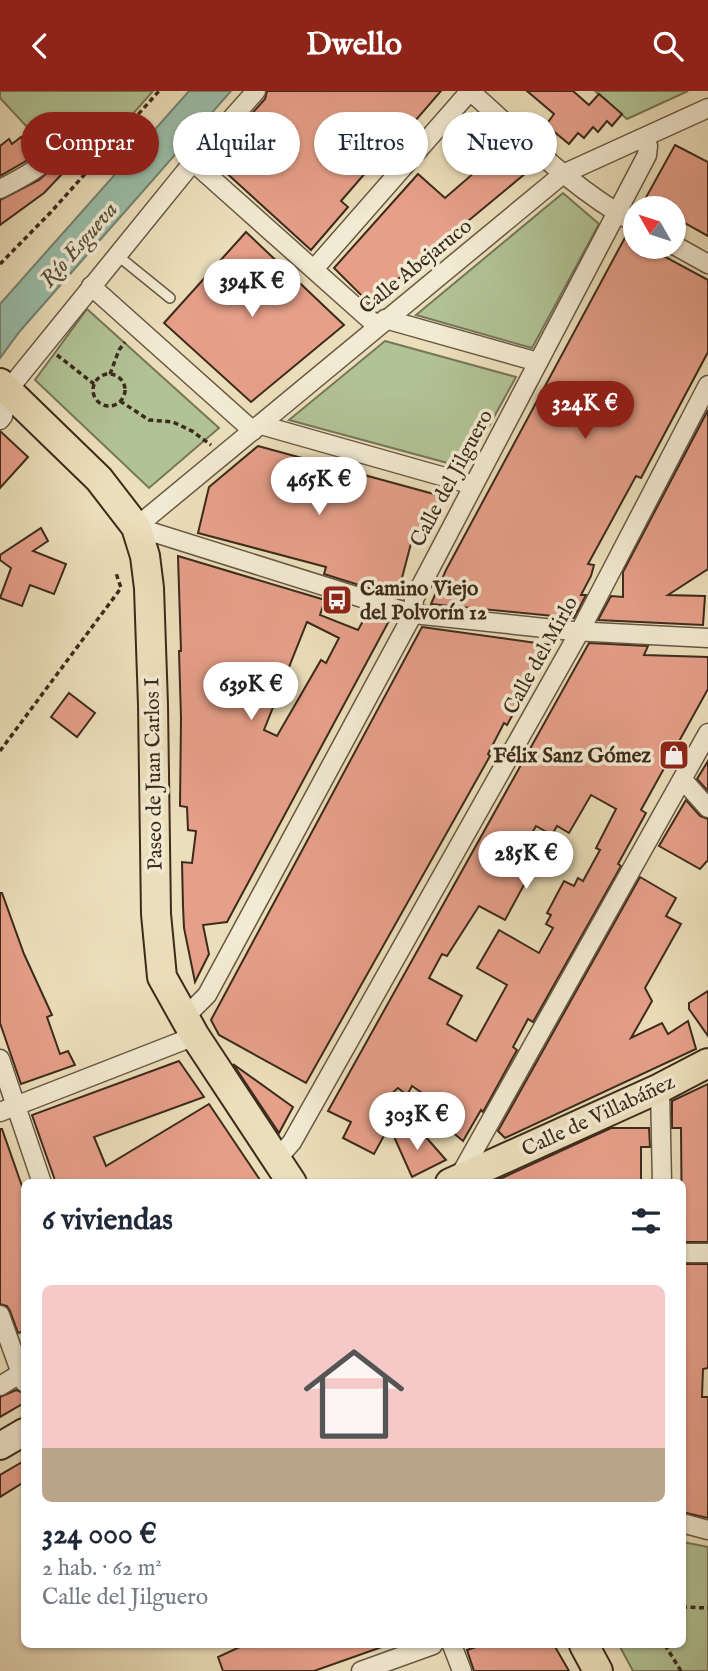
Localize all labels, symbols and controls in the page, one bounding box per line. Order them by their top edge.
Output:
text: Dwello [306,25,402,66]
icon: back [21,27,59,65]
icon: search [649,27,687,65]
chip: Comprar [21,112,159,175]
chip: Alquilar [173,112,300,175]
chip: Filtros [314,112,428,175]
chip: Nuevo [442,112,557,175]
water label: Río Esgueva [34,196,125,295]
north arrow [623,196,686,259]
map controls [623,196,686,259]
street label: Calle Abejaruco [354,213,478,321]
pin: 394K € [195,259,309,319]
text: 394K € [220,267,284,296]
pin: 324K € [528,381,642,441]
text: 324K € [552,389,618,418]
street label: Calle del Jilguero [405,405,500,552]
pin: 465K € [262,457,376,517]
text: 465K € [287,465,351,494]
place label: Camino Viejo del Polvorín 12 [360,576,487,627]
bus stop icon: Camino Viejo del Polvorín 12 [320,583,354,617]
street label: Calle del Mirlo [498,592,585,720]
pin: 639K € [194,663,308,722]
text: 639K € [219,670,283,699]
street label: Paseo de Juan Carlos I [139,677,170,871]
shop icon: Félix Sanz Gómez [657,738,691,772]
place label: Félix Sanz Gómez [493,743,651,770]
pin: 285K € [469,831,583,891]
text: 285K € [494,839,558,868]
street label: Calle de Villabáñez [518,1069,680,1164]
pin: 303K € [360,1093,474,1152]
text: 303K € [385,1100,449,1129]
text: 6 viviendas [42,1202,173,1240]
icon: filters [627,1202,665,1240]
icon: home [291,1331,417,1457]
text: 324 000 € [42,1516,157,1554]
text: 2 hab. · 62 m² [42,1554,162,1583]
text: Calle del Jilguero [42,1583,208,1612]

